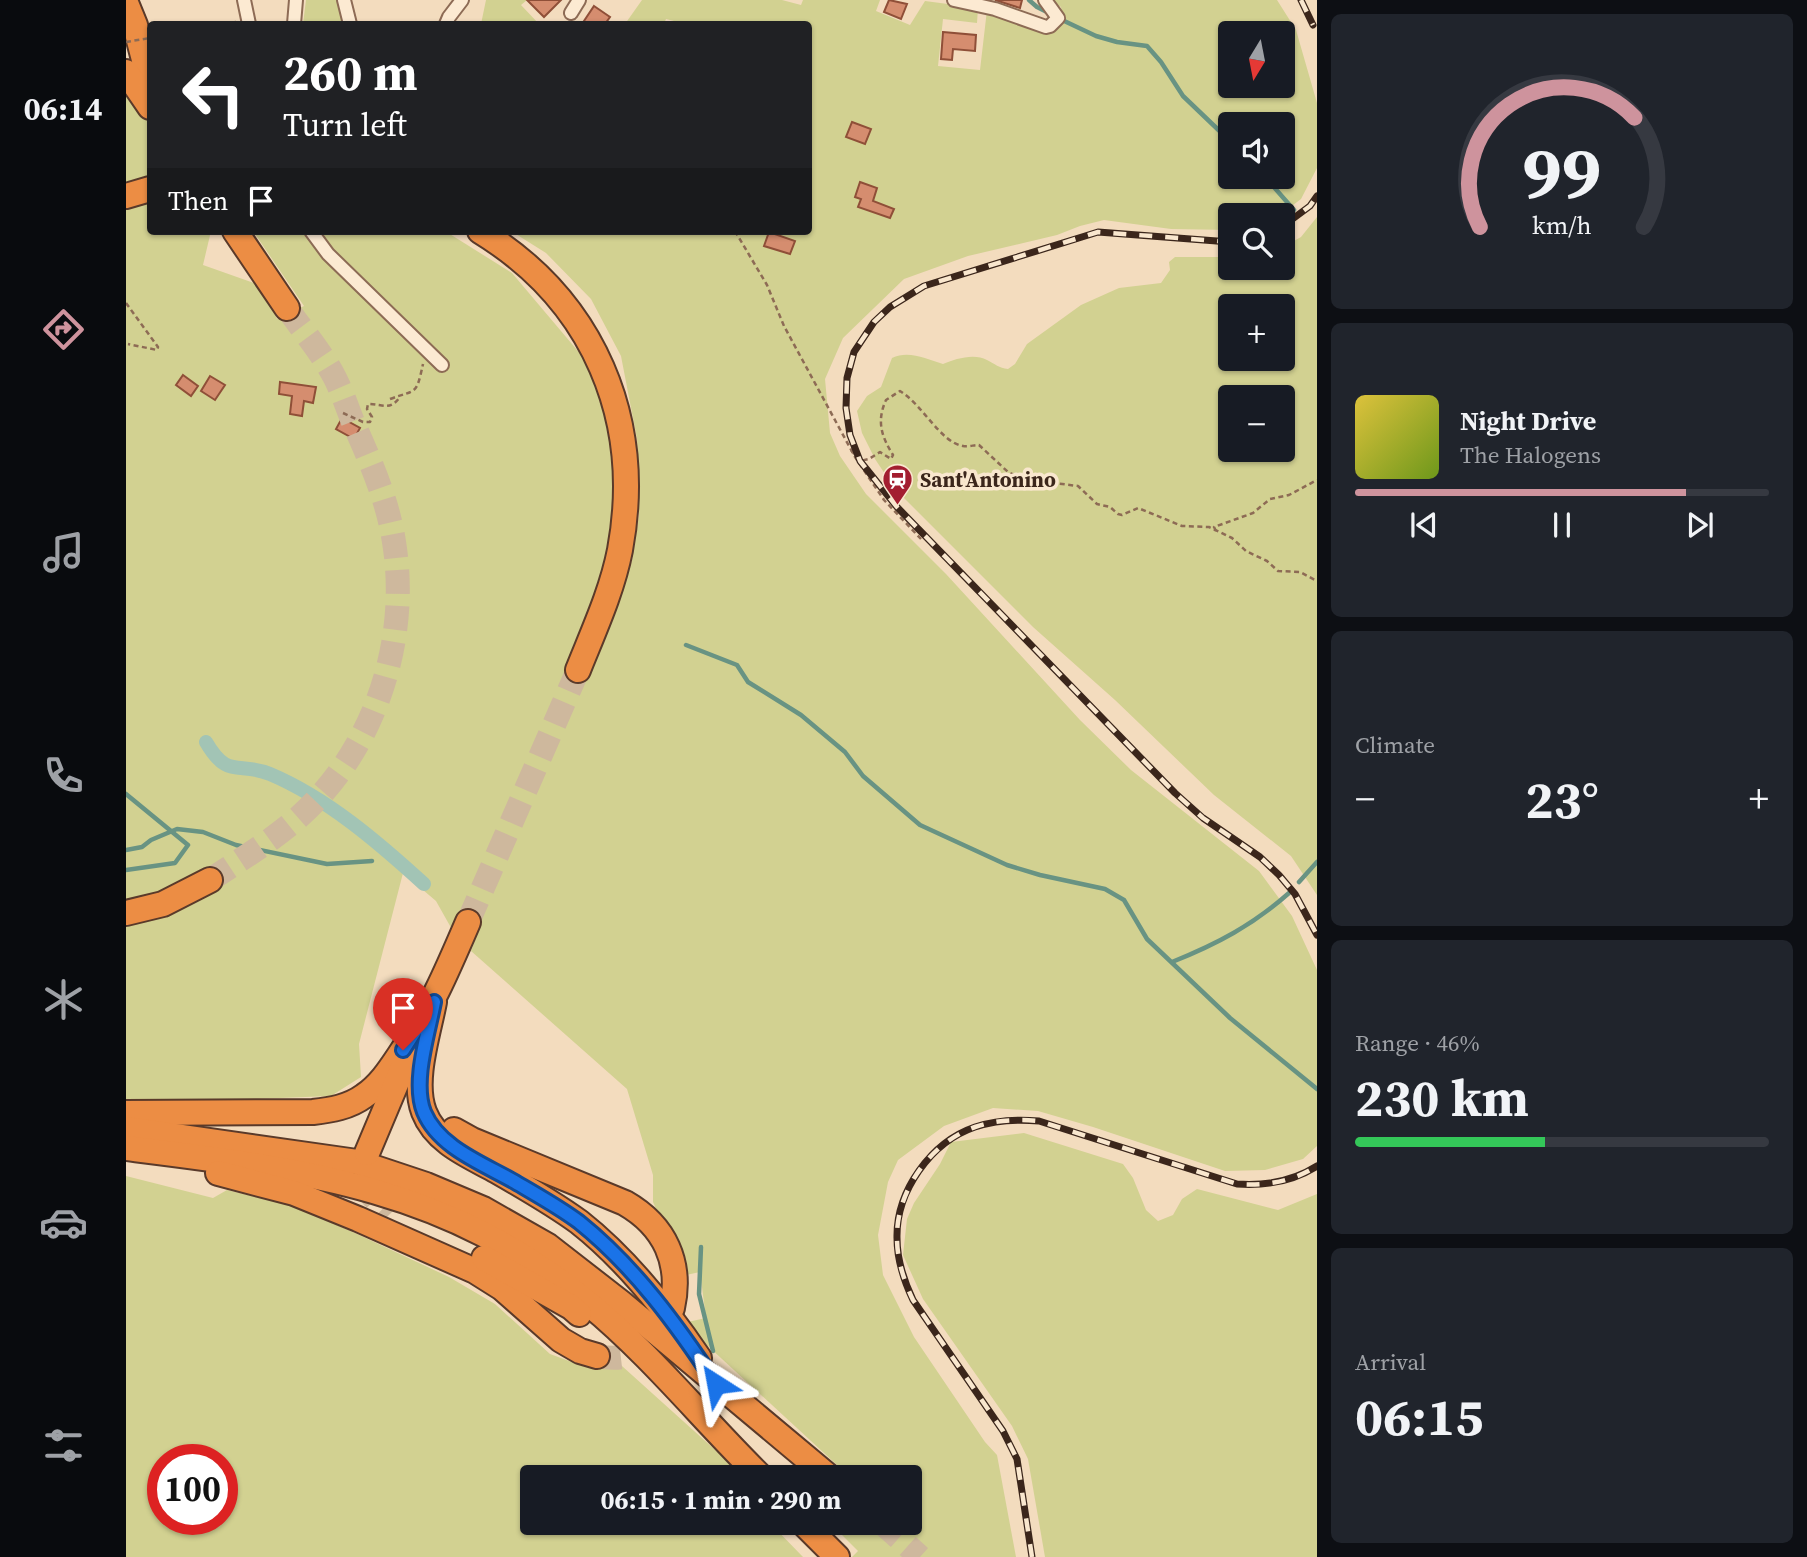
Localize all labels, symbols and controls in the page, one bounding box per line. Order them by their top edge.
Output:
north arrow [1218,21,1295,98]
map controls [1218,21,1295,462]
text: 260 m [283,39,418,106]
icon: left [168,49,259,140]
text: 06:14 [24,87,102,131]
text: Turn left [283,103,407,147]
button: sound [1218,112,1295,189]
text: 99 [1523,123,1601,222]
icon: arrive [242,182,280,220]
text: Then [168,183,228,219]
button: search [1218,203,1295,280]
text: km/h [1532,208,1592,242]
button: + [1218,294,1295,371]
icon: directions [39,305,88,354]
button: − [1218,385,1295,462]
text: Night Drive [1460,403,1596,439]
text: The Halogens [1460,439,1601,471]
station icon: Sant'Antonino [880,463,914,507]
place label: Sant'Antonino [920,465,1056,494]
icon: previous [1405,506,1443,544]
icon: pause [1543,506,1581,544]
icon: next [1681,506,1719,544]
icon: music [39,528,88,577]
text: Climate [1355,729,1435,761]
icon: phone [39,751,88,800]
text: 23° [1525,764,1599,835]
text: − [1355,773,1375,825]
text: + [1749,773,1769,825]
icon: climate [39,975,88,1024]
pin [373,978,433,1050]
icon: arrive [384,989,422,1027]
text: Range · 46% [1355,1027,1480,1059]
text: 230 km [1355,1062,1529,1133]
icon: car [39,1198,88,1247]
text: Arrival [1355,1346,1426,1378]
position arrow [679,1347,753,1421]
text: 06:15 [1355,1381,1483,1452]
icon: filters [39,1421,88,1470]
speed limit sign: 100 [147,1444,238,1535]
text: 06:15 · 1 min · 290 m [601,1482,841,1518]

